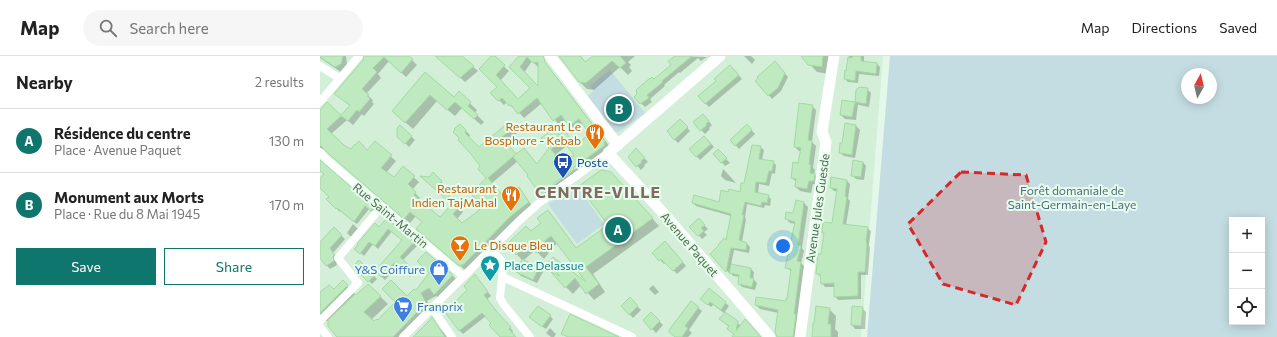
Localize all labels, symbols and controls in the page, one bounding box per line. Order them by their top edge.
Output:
search box [83,10,363,46]
text: Map [20,16,59,39]
icon: search [97,17,119,39]
text: Search here [129,19,209,37]
text: Map [1081,19,1110,36]
text: Directions [1132,19,1197,36]
text: Saved [1219,19,1257,36]
north arrow [1181,68,1217,104]
text: Nearby [16,72,73,93]
text: 2 results [255,74,304,90]
pin: B [606,94,632,124]
place label: Restaurant Le Bosphore - Kebab [485,119,581,147]
restaurant icon: Restaurant Le Bosphore - Kebab [584,122,606,150]
text: Résidence du centre [54,124,191,142]
text: A [24,133,34,149]
text: 130 m [269,133,304,149]
text: Place · Avenue Paquet [54,142,181,158]
bus stop icon: Poste [552,151,574,179]
street label: Avenue Jules Guesde [802,152,833,264]
place label: Poste [577,155,608,169]
street label: Rue Saint-Martin [351,179,431,251]
place label: Restaurant Indien TajMahal [411,181,497,209]
district label: CENTRE-VILLE [535,182,661,201]
park label: Forêt domaniale de Saint-Germain-en-Laye [1008,183,1136,211]
restaurant icon: Restaurant Indien TajMahal [500,184,522,212]
text: Monument aux Morts [54,188,204,206]
text: B [25,197,33,213]
text: 170 m [269,197,304,213]
text: Place · Rue du 8 Mai 1945 [54,206,200,222]
street label: Avenue Paquet [658,209,722,279]
pin: A [605,215,631,245]
map controls [1229,217,1265,325]
button: + [1229,217,1265,253]
bar icon: Le Disque Bleu [449,234,471,262]
your location [773,236,793,256]
place label: Le Disque Bleu [474,238,553,252]
button: Save [16,248,156,285]
button: Share [164,248,304,285]
button: − [1229,253,1265,289]
place icon: Place Delassue [479,254,501,282]
shop icon: Y&S Coiffure [428,258,450,286]
place label: Place Delassue [504,258,584,272]
place label: Y&S Coiffure [355,262,425,276]
button: locate [1229,289,1265,325]
supermarket icon: Franprix [392,295,414,323]
place label: Franprix [417,299,464,313]

